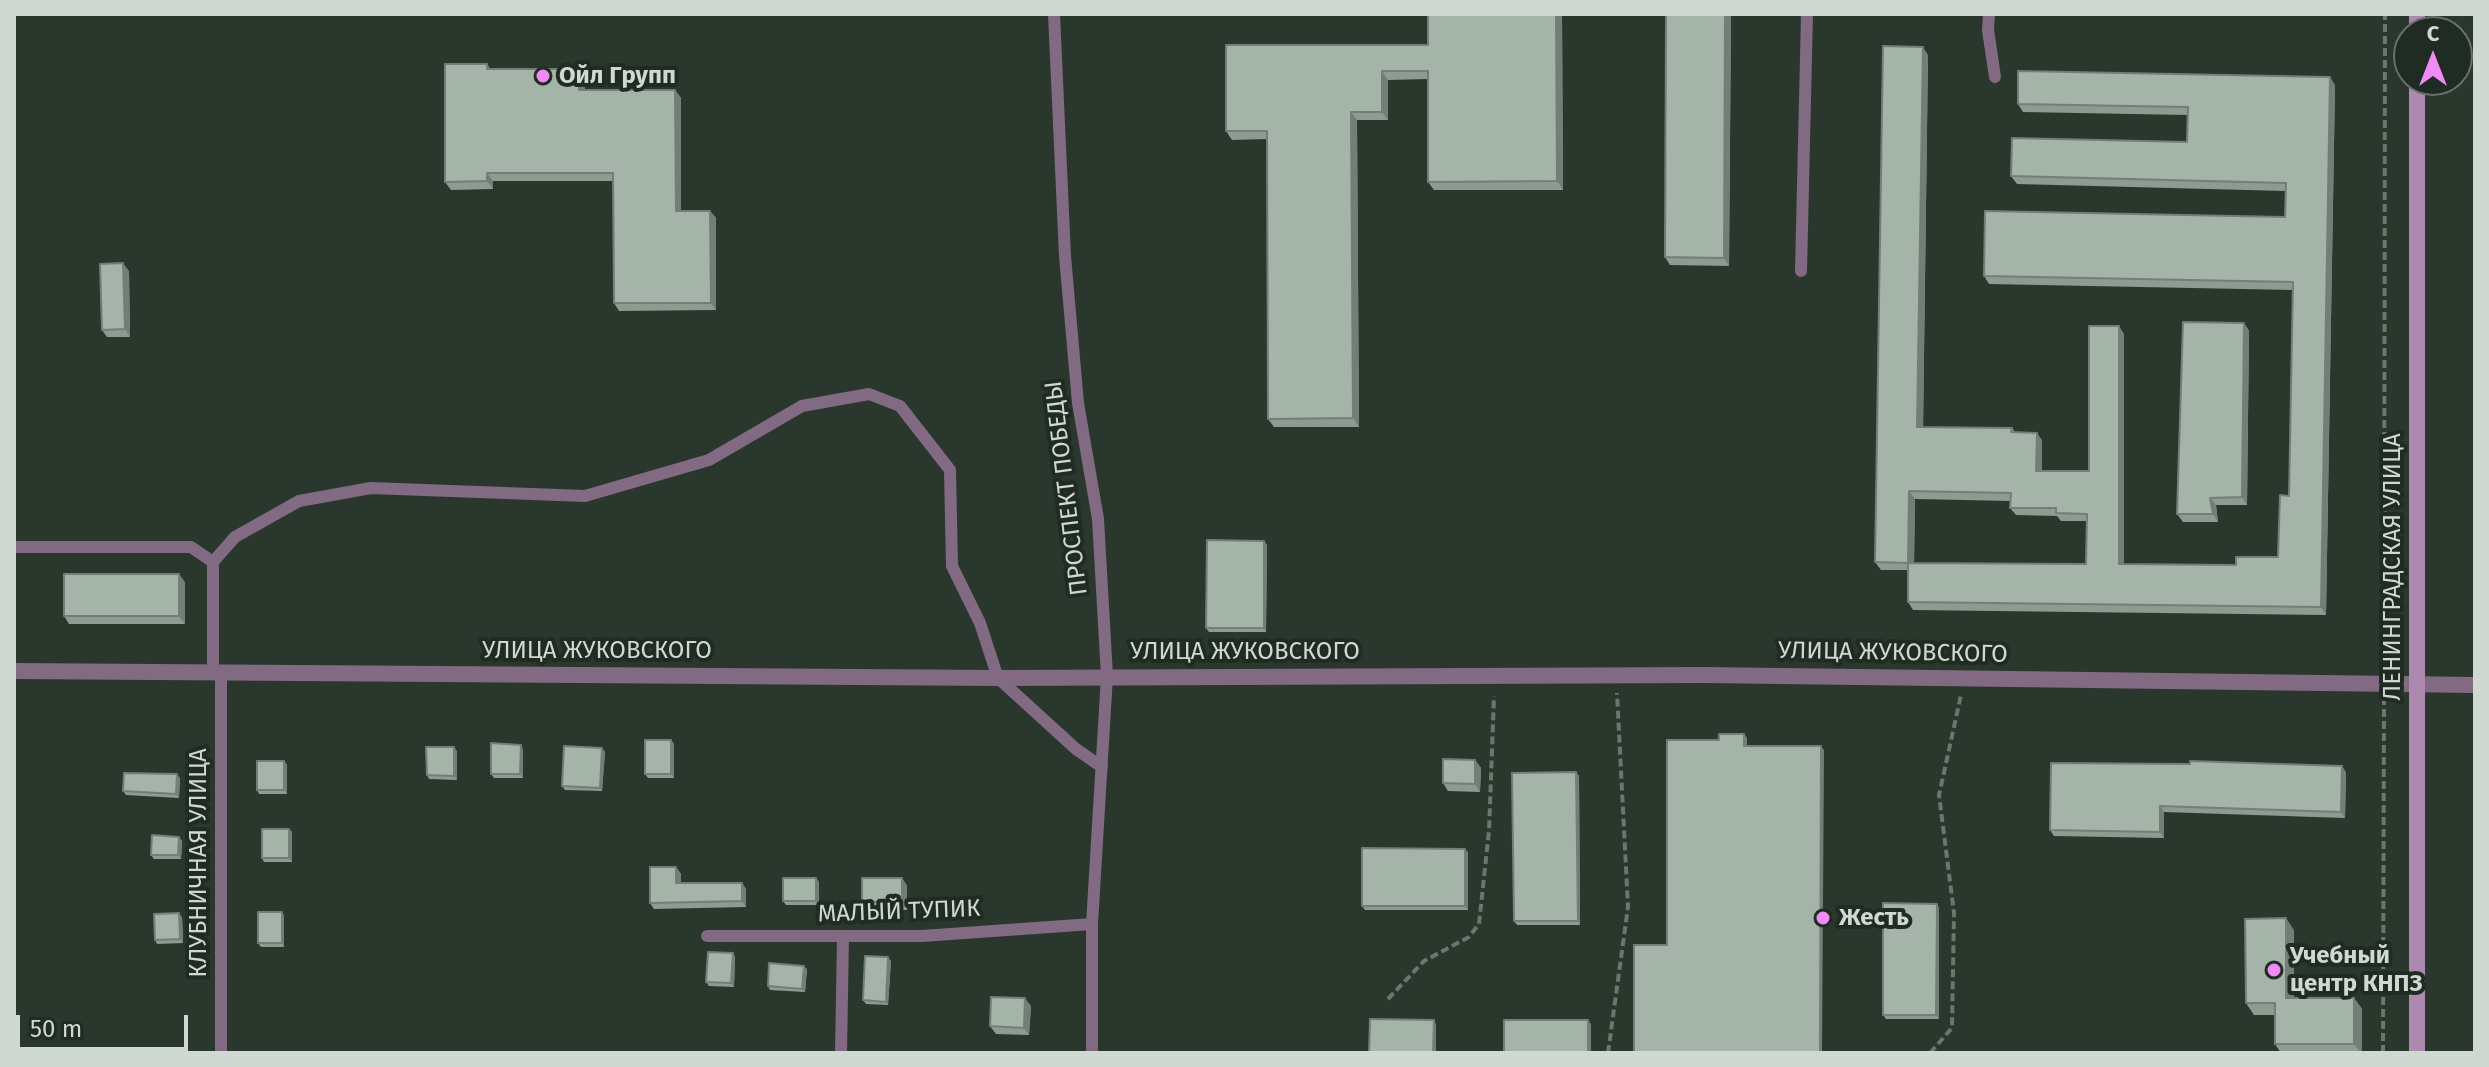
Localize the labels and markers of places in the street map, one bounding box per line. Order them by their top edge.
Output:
place label: Ойл Групп [559,62,676,90]
marker: Ойл Групп [534,67,552,85]
place label: Жесть [1839,904,1909,932]
marker: Жесть [1814,909,1832,927]
place label: Учебный центр КНПЗ [2290,942,2423,998]
marker: Учебный центр КНПЗ [2265,961,2283,979]

